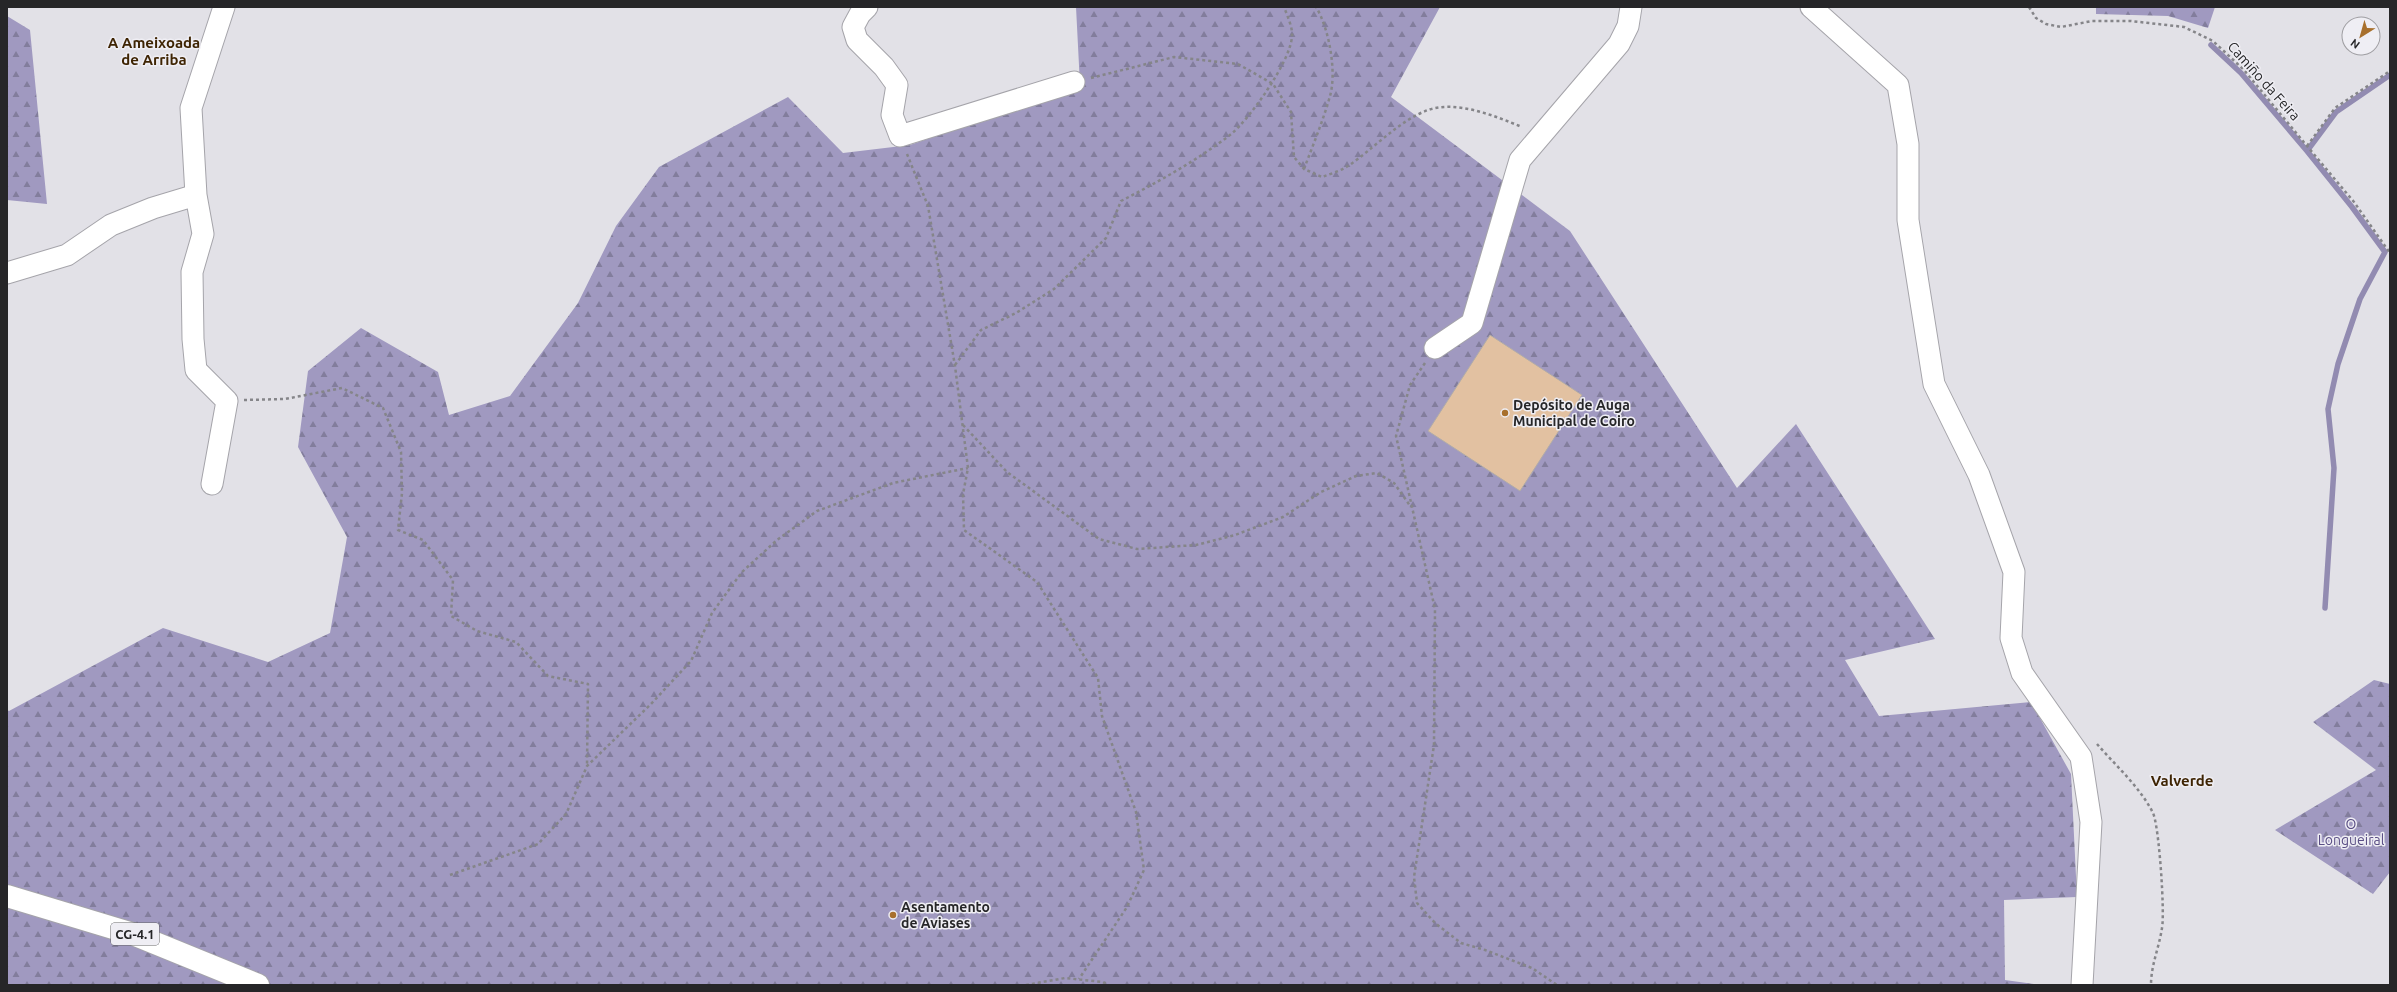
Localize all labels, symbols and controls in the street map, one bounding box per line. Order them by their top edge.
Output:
north arrow [2341,16,2381,56]
district label: A Ameixoada de Arriba [108,34,200,68]
text: N [2348,37,2362,51]
street label: Camiño da Feira [2225,38,2303,124]
place label: Depósito de Auga Municipal de Coiro [1513,397,1635,429]
marker: Depósito de Auga Municipal de Coiro [1500,408,1510,418]
district label: Valverde [2151,772,2213,789]
park label: O Longueiral [2318,816,2385,848]
place label: Asentamento de Aviases [901,899,990,931]
marker: Asentamento de Aviases [888,910,898,920]
road number: CG-4.1 [111,923,159,945]

